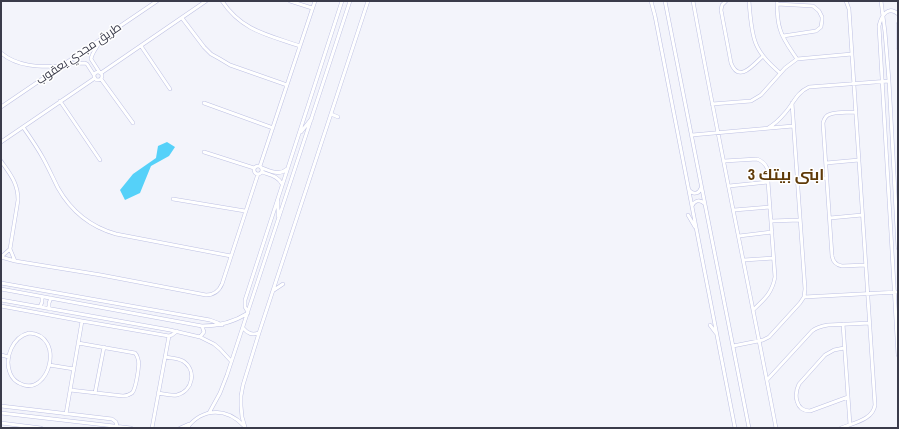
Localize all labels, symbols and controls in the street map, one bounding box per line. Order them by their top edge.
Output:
street label: طريق مجدي يعقوب [34,20,124,88]
district label: ابنى بيتك 3 [748,166,824,186]

